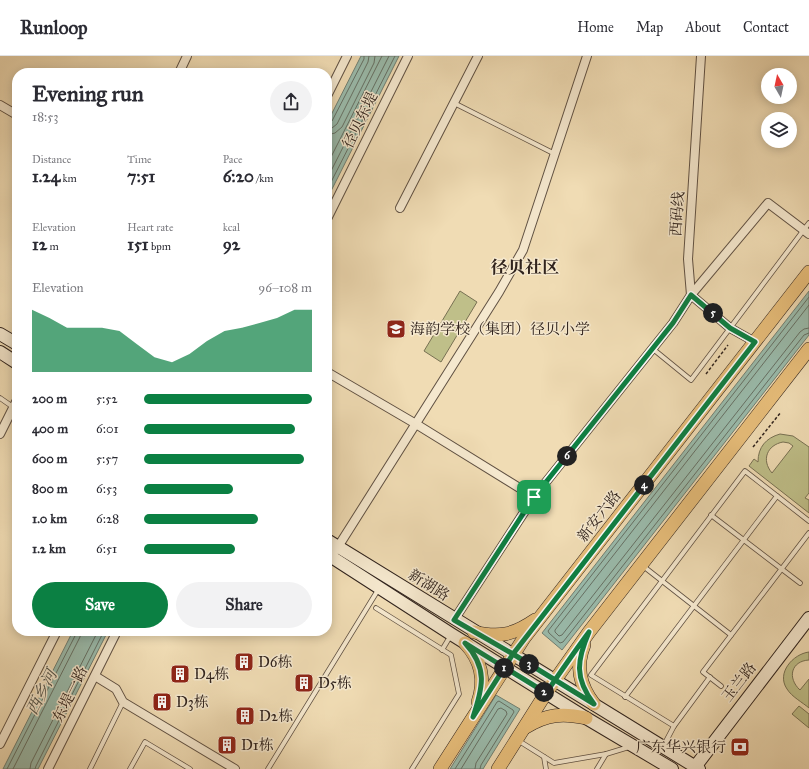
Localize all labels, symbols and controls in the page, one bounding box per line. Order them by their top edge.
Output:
text: Runloop [20,16,88,39]
text: Home [577,19,614,36]
text: Map [636,19,663,36]
text: About [685,19,721,36]
text: Contact [743,19,789,36]
north arrow [761,68,797,104]
map controls [761,68,797,148]
text: Evening run [32,80,144,107]
button: share [270,81,312,123]
street label: 径贝东堤 [339,89,381,151]
text: 18:53 [32,109,59,125]
button: layers [761,112,797,148]
text: Distance [32,153,71,166]
text: Time [127,153,152,166]
text: Pace [223,153,243,166]
text: 1.24 [32,166,60,187]
text: 7:51 [127,166,155,187]
text: 6:20 [223,166,254,187]
text: km [60,172,77,185]
text: /km [254,172,274,185]
street label: 西码线 [666,191,688,237]
text: Elevation [32,221,76,234]
text: Heart rate [127,221,174,234]
text: kcal [223,221,240,234]
text: 12 [32,234,47,255]
text: 151 [127,234,149,255]
text: 92 [223,234,240,255]
text: m [47,240,59,253]
text: bpm [149,240,171,253]
district label: 径贝社区 [491,257,559,278]
text: Elevation [32,280,84,296]
text: 96–108 m [258,280,312,296]
pin: 5 [703,303,723,323]
text: 5 [710,306,716,319]
school or university icon: 海韵学校（集团）径贝小学 [385,318,407,340]
place label: 海韵学校（集团）径贝小学 [410,320,590,338]
text: 200 m [32,391,67,407]
text: 5:52 [96,391,118,407]
text: 400 m [32,421,68,437]
text: 6:01 [96,421,119,437]
pin: 6 [557,446,577,466]
text: 6 [564,449,570,462]
text: 600 m [32,451,68,467]
text: 5:57 [96,451,118,467]
pin: 4 [634,475,654,495]
text: 4 [641,478,647,491]
pin [517,480,551,514]
text: 800 m [32,481,68,497]
text: 6:53 [96,481,117,497]
icon: arrive [523,486,545,508]
street label: 新安六路 [573,487,625,545]
text: 1.0 km [32,511,67,527]
text: 6:28 [96,511,119,527]
text: 1.2 km [32,541,66,557]
text: 6:51 [96,541,117,557]
street label: 新湖路 [405,565,453,605]
button: Save [32,582,168,628]
button: Share [176,582,312,628]
building icon: D6栋 [233,651,255,673]
place label: D6栋 [258,653,293,671]
pin: 3 [519,654,539,674]
text: 3 [527,657,531,670]
pin: 1 [494,658,514,678]
street label: 玉兰路 [718,659,760,705]
text: 1 [502,661,506,674]
street label: 东堤一路 [49,663,91,725]
building icon: D4栋 [169,663,191,685]
water label: 西乡河 [22,664,62,718]
place label: D4栋 [194,665,229,683]
building icon: D5栋 [293,672,315,694]
place label: D5栋 [318,674,352,692]
pin: 2 [534,682,554,702]
text: 2 [541,685,547,698]
building icon: D3栋 [151,691,173,713]
place label: D3栋 [176,693,209,711]
building icon: D2栋 [234,705,256,727]
place label: D2栋 [259,707,293,725]
building icon: D1栋 [216,734,238,756]
place label: D1栋 [241,736,274,754]
bank icon: 广东华兴银行 [729,736,751,758]
place label: 广东华兴银行 [636,738,726,756]

